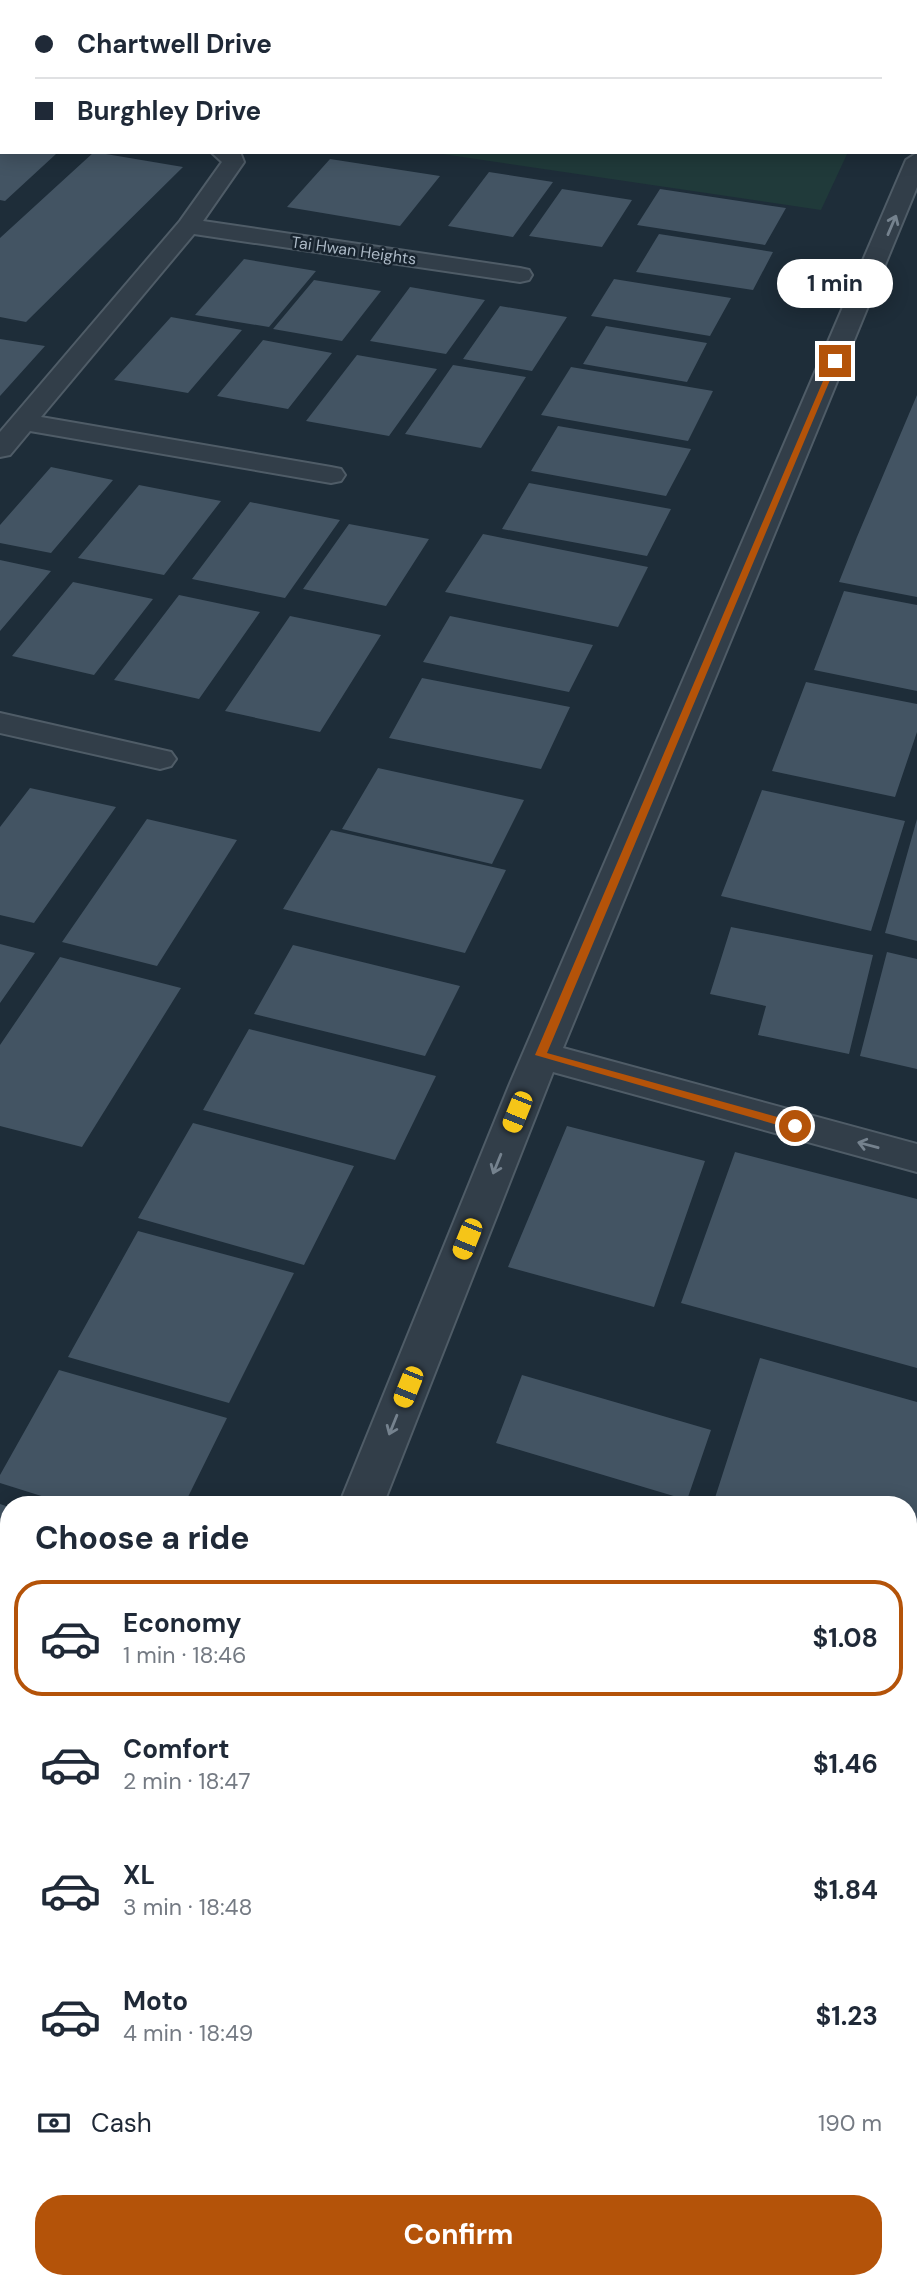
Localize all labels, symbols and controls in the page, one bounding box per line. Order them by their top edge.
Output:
text: Chartwell Drive [77,27,272,61]
text: Burghley Drive [77,94,261,128]
one-way arrow [886,215,899,237]
street label: Tai Hwan Heights [290,231,418,270]
callout: 1 min [777,260,893,308]
text: 1 min [807,268,863,298]
route end [819,345,851,377]
car [500,1089,535,1135]
route start [779,1110,811,1142]
one-way arrow [857,1138,880,1151]
one-way arrow [489,1153,502,1174]
car [450,1216,485,1262]
car [391,1364,426,1410]
one-way arrow [386,1413,399,1435]
text: Choose a ride [35,1517,250,1559]
text: Economy [123,1606,241,1640]
icon: car [39,1607,102,1670]
text: $1.08 [813,1621,878,1655]
text: 1 min · 18:46 [123,1640,247,1670]
text: Comfort [123,1732,229,1766]
icon: car [39,1733,102,1796]
text: $1.46 [813,1747,878,1781]
text: 2 min · 18:47 [123,1766,250,1796]
text: XL [123,1858,155,1892]
icon: car [39,1859,102,1922]
text: $1.84 [813,1873,878,1907]
text: 3 min · 18:48 [123,1892,252,1922]
text: Moto [123,1984,188,2018]
icon: car [39,1985,102,2048]
text: $1.23 [816,1999,878,2033]
text: 4 min · 18:49 [123,2018,253,2048]
icon: cash [35,2104,73,2142]
text: Cash [91,2106,152,2140]
text: 190 m [818,2108,882,2138]
button: Confirm [35,2195,882,2275]

